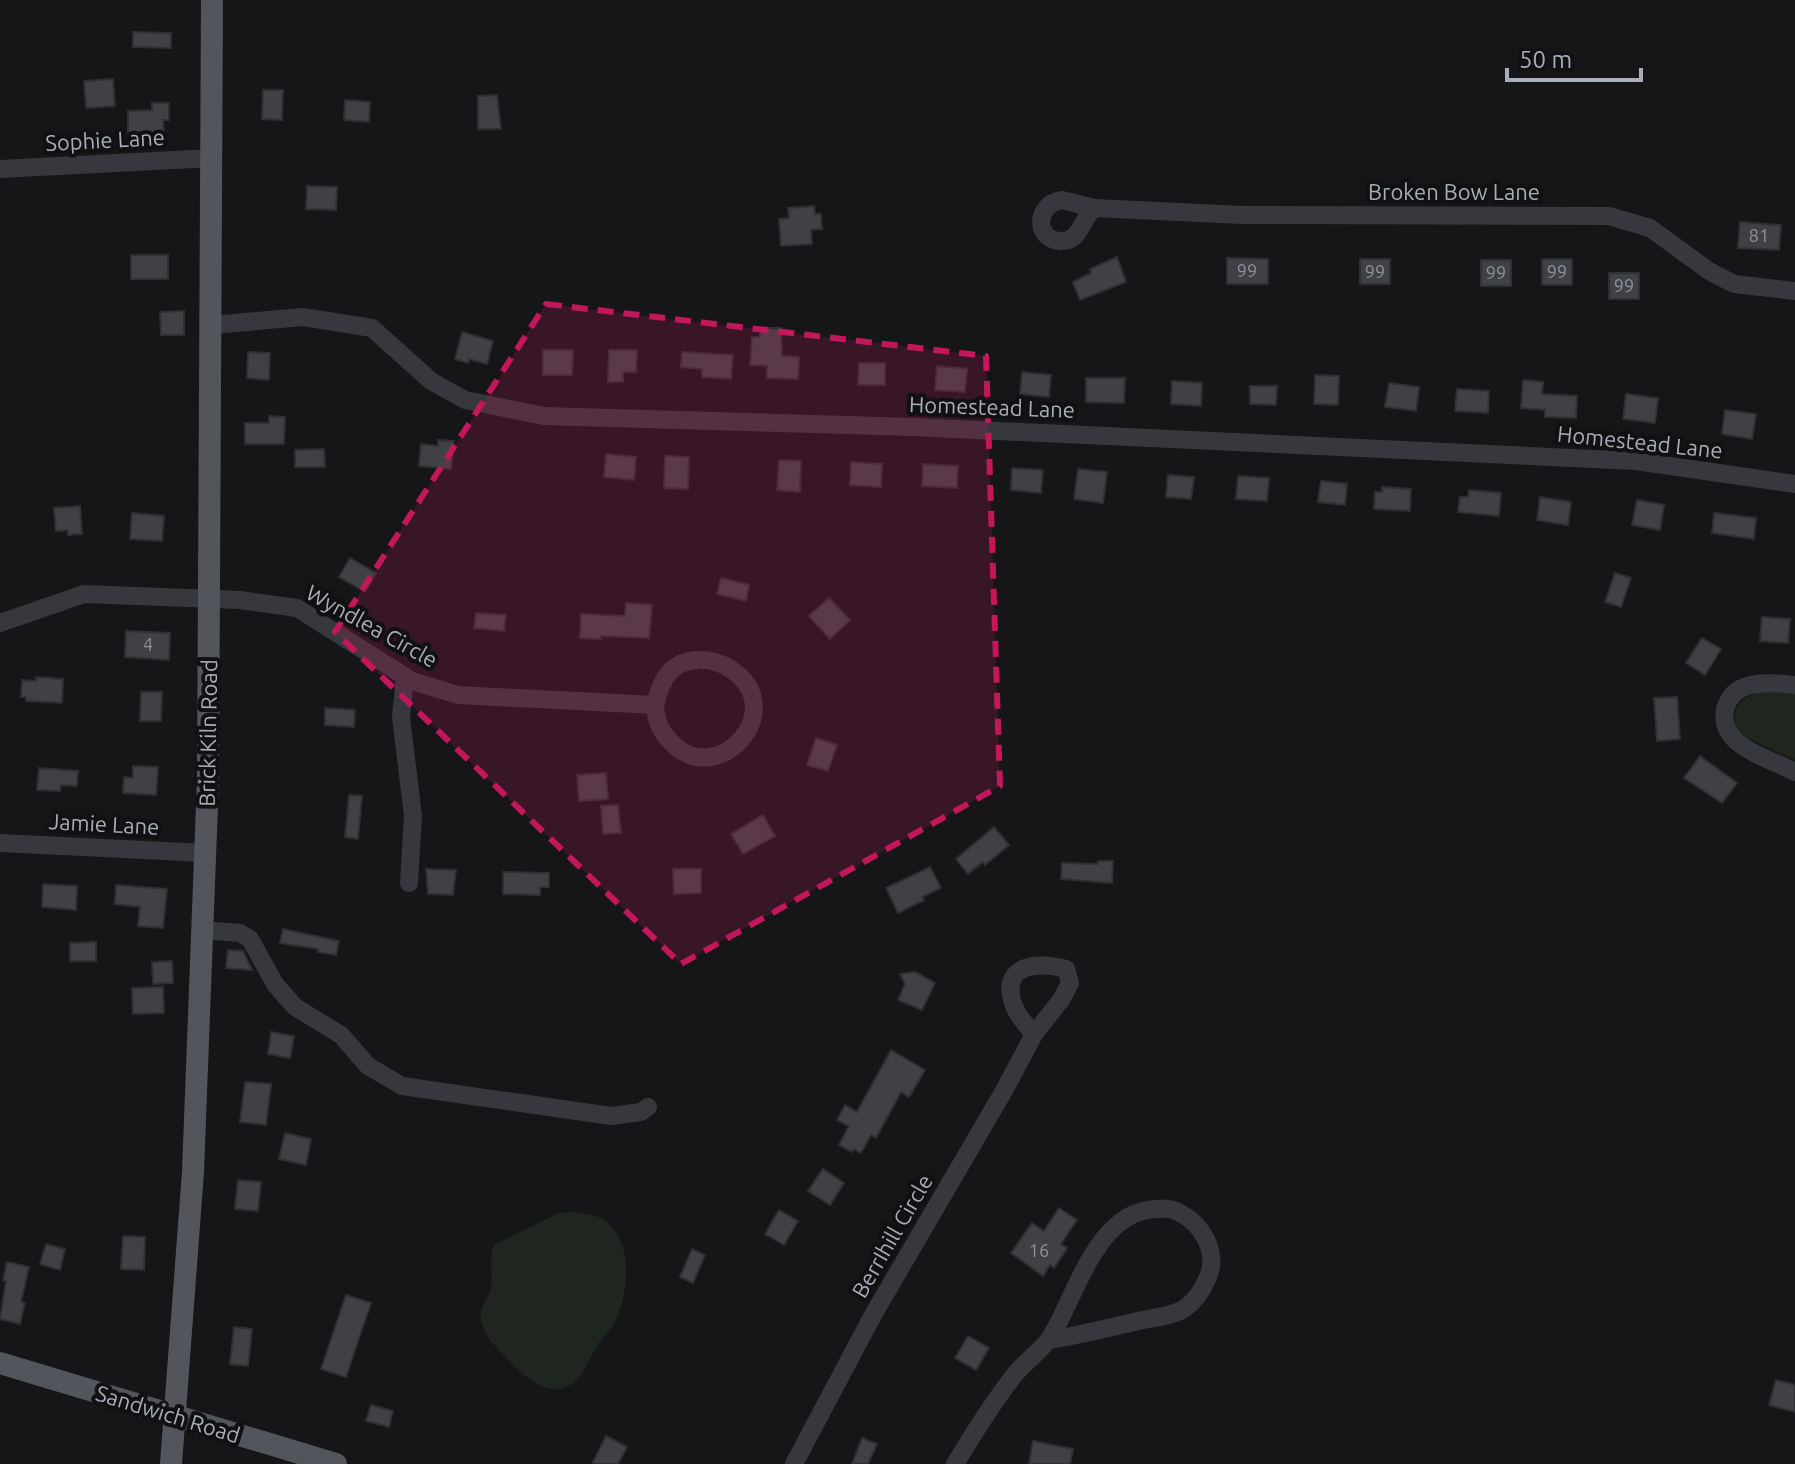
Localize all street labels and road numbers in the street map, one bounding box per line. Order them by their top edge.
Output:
street label: Sophie Lane [45,124,165,155]
street label: Broken Bow Lane [1368,179,1540,204]
street label: Homestead Lane [909,391,1075,422]
street label: Homestead Lane [1556,420,1724,463]
street label: Wyndlea Circle [302,579,442,672]
street label: Brick Kiln Road [194,659,221,807]
street label: Jamie Lane [48,808,160,839]
street label: BerrIhill Circle [846,1170,937,1302]
street label: Sandwich Road [93,1380,243,1447]

